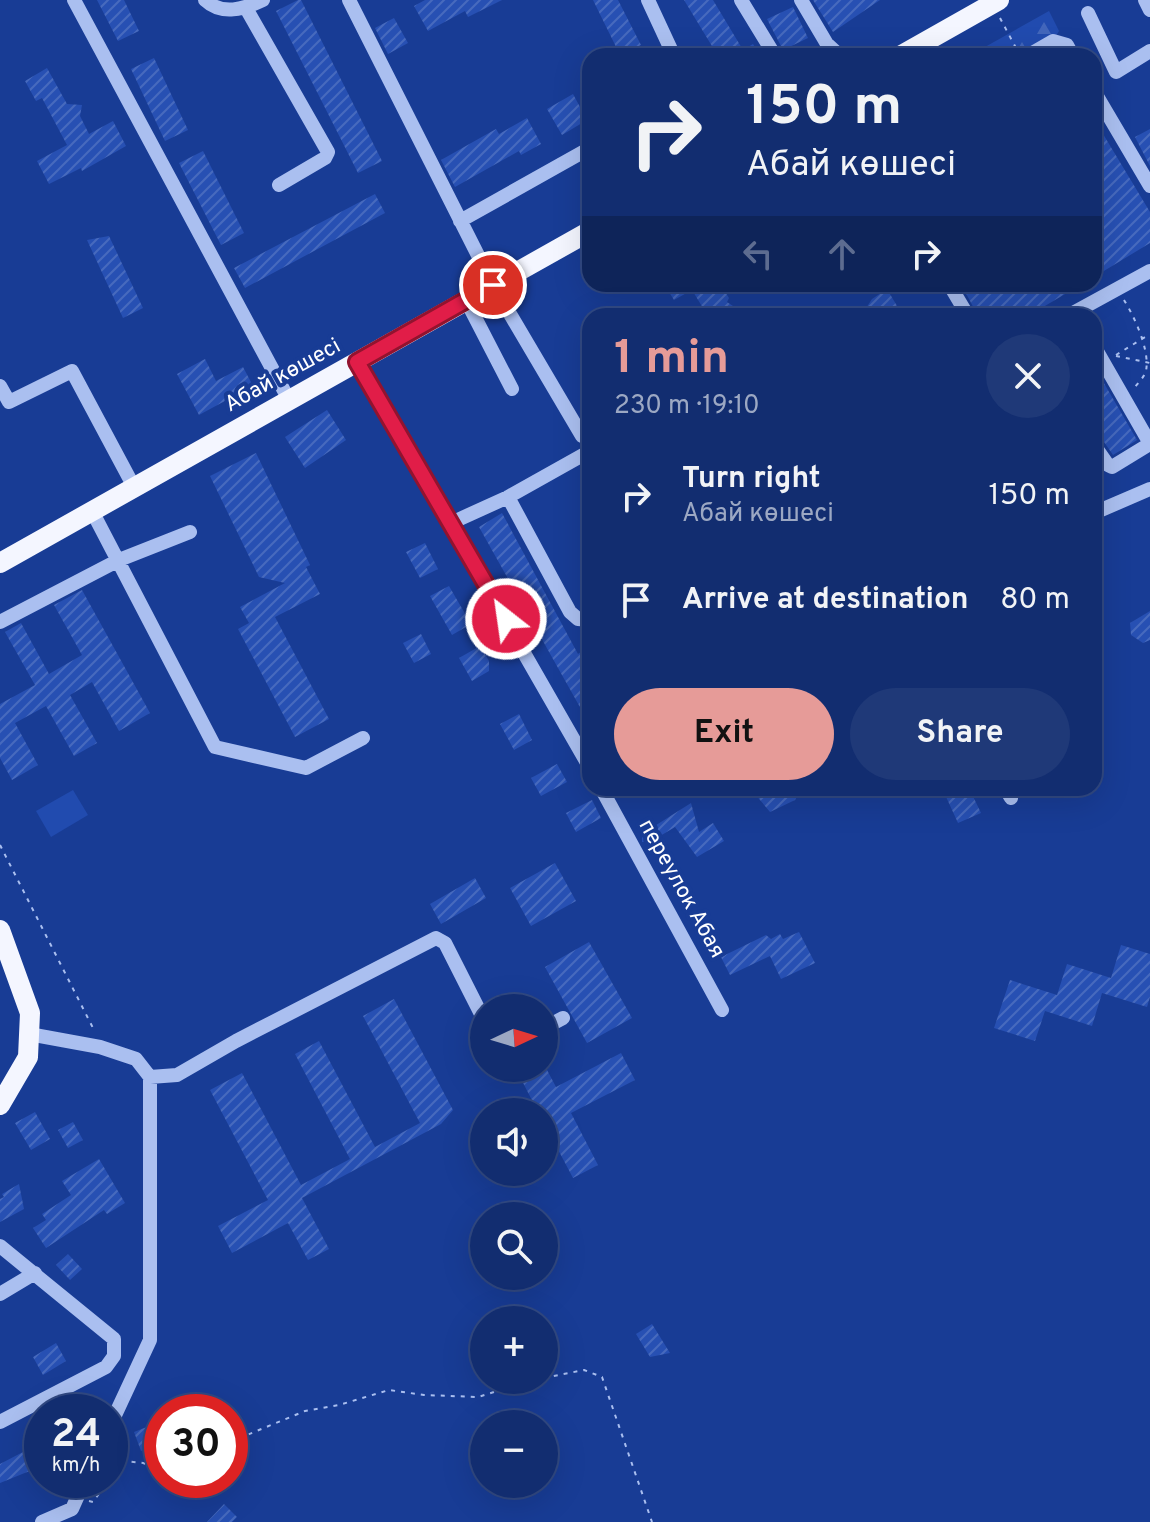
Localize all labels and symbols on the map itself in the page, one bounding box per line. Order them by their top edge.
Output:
pin [459,251,527,319]
street label: Абай көшесі [220,333,346,419]
position arrow [464,577,548,661]
street label: переулок Абая [632,815,730,963]
north arrow [470,994,558,1082]
speed limit sign: 30 [144,1394,248,1498]

